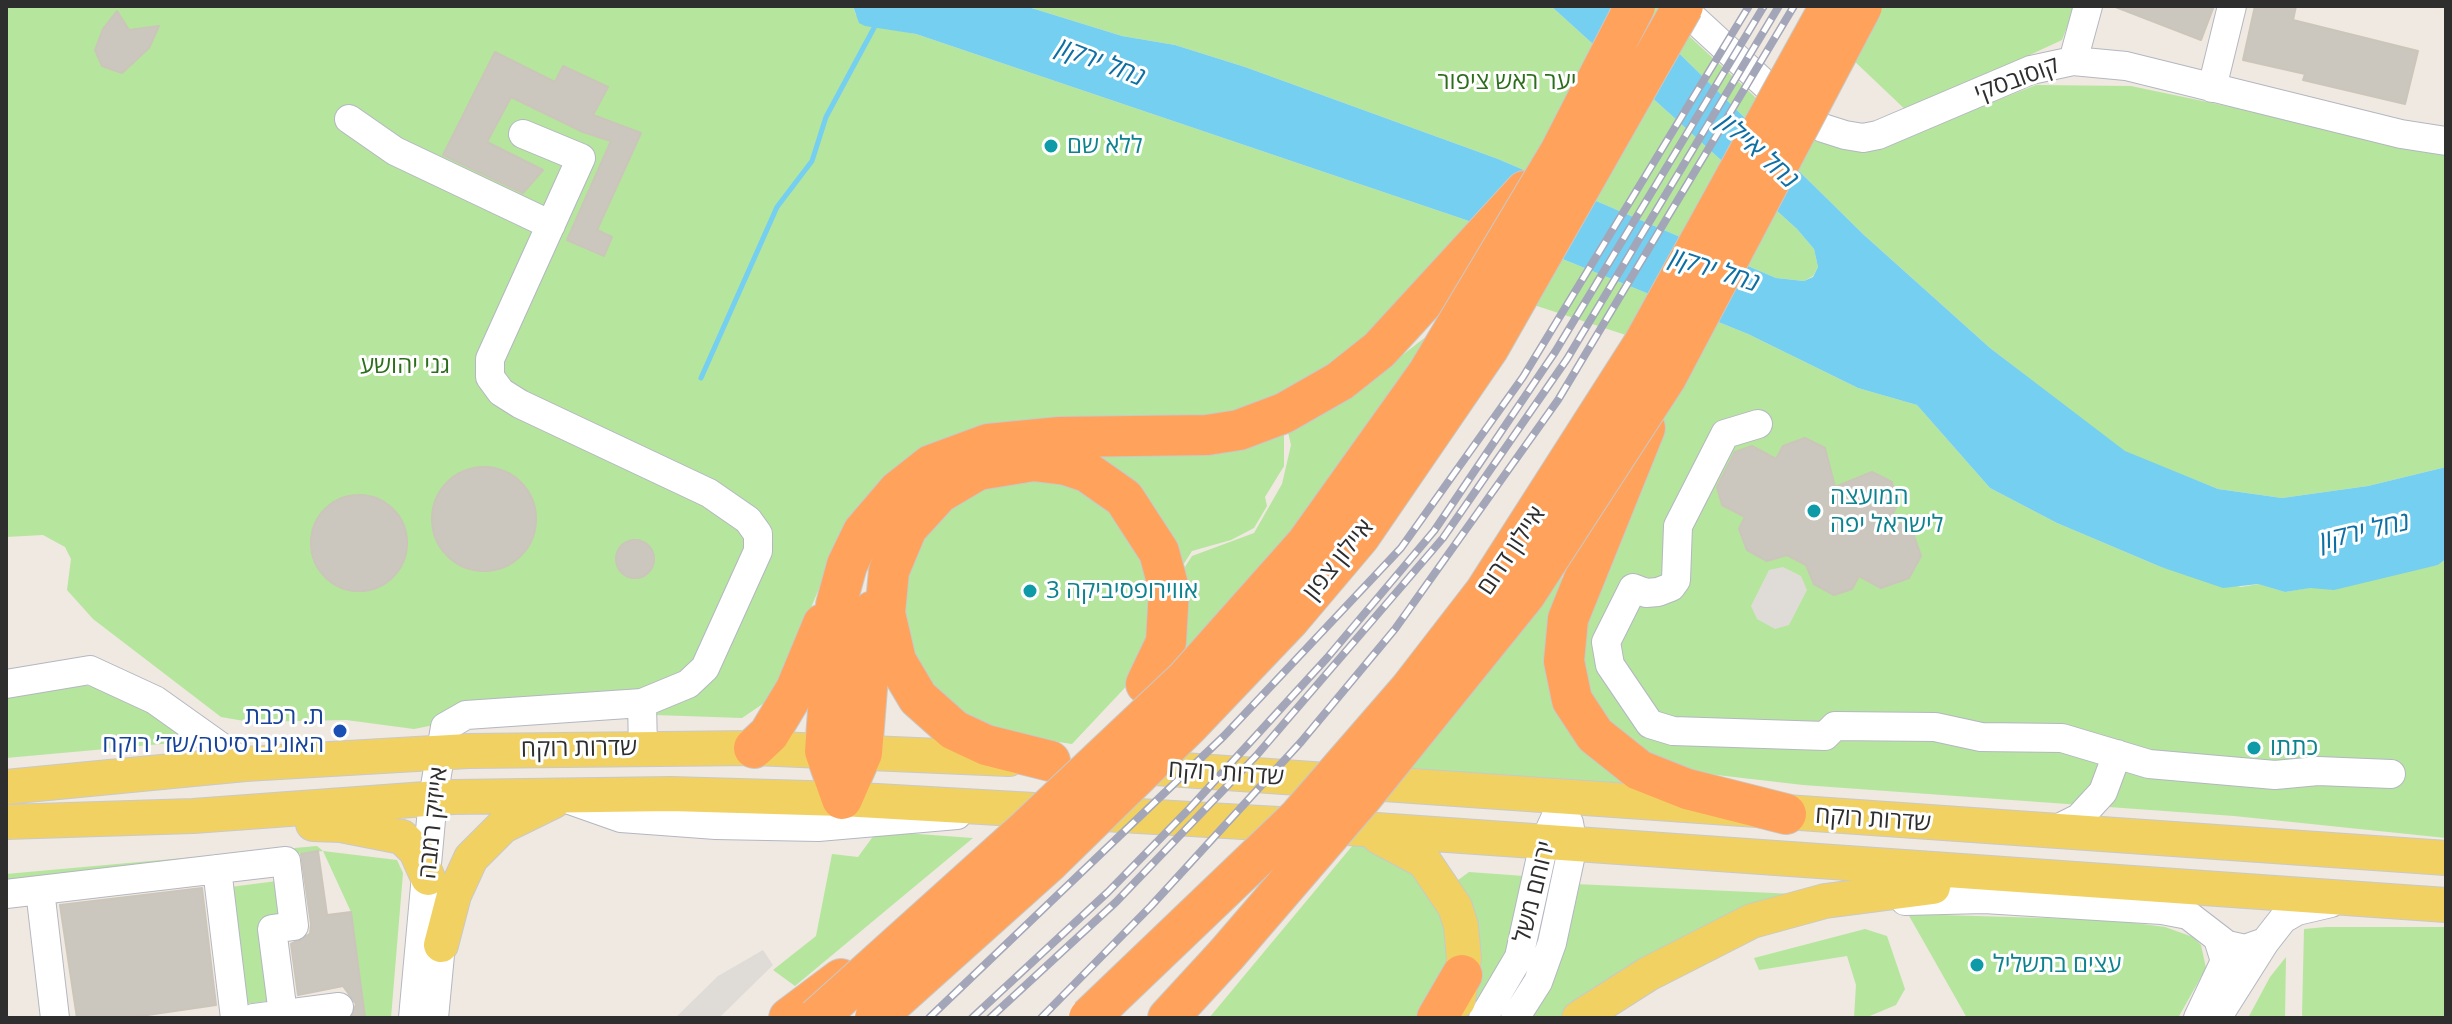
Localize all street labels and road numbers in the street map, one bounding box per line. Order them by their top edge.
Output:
street label: קוסובסקי [1971,51,2063,109]
street label: איילון דרום [1472,501,1552,601]
street label: איילון צפון [1298,514,1380,606]
street label: שדרות רוקח [521,734,637,764]
street label: שדרות רוקח [1167,756,1285,792]
street label: אייזיק רמבה [414,765,454,881]
street label: שדרות רוקח [1814,802,1932,838]
street label: ירוחם משל [1508,838,1562,946]

